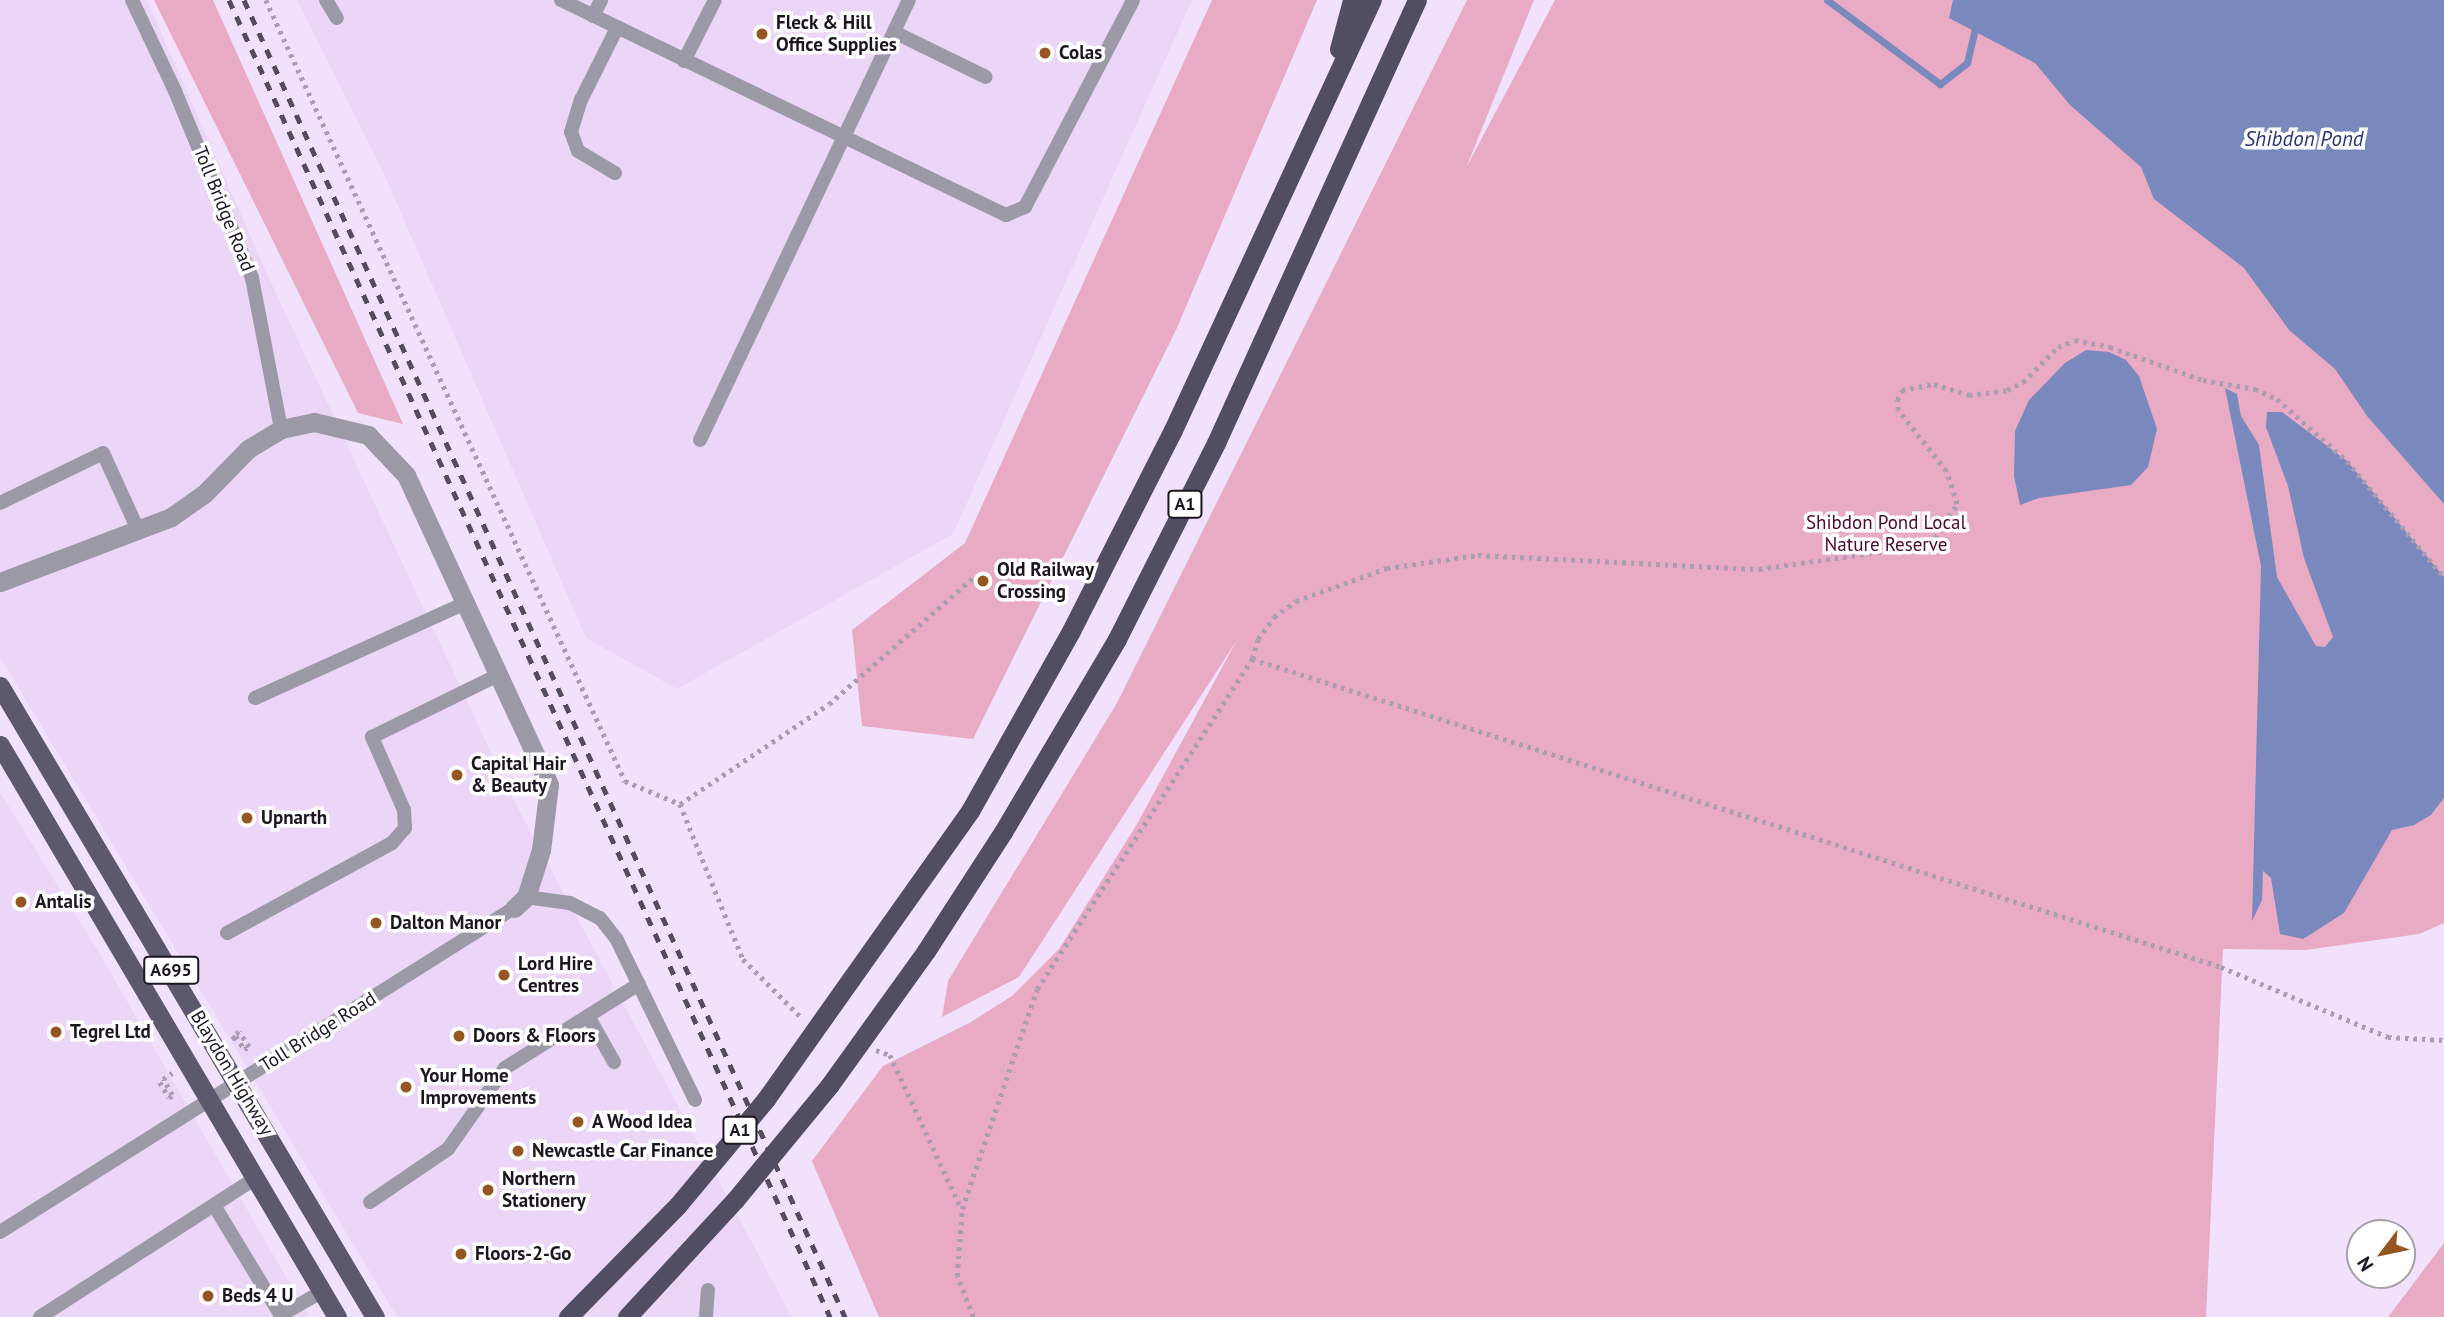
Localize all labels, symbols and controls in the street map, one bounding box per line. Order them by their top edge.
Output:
place label: Fleck & Hill Office Supplies [776,12,897,56]
marker: Fleck & Hill Office Supplies [754,26,770,42]
place label: Colas [1059,42,1102,64]
marker: Colas [1037,45,1053,61]
water label: Shibdon Pond [2244,126,2364,152]
street label: Toll Bridge Road [189,143,259,275]
road number: A1 [1166,490,1204,518]
park label: Shibdon Pond Local Nature Reserve [1806,512,1966,556]
place label: Old Railway Crossing [997,559,1094,603]
marker: Old Railway Crossing [975,573,991,589]
place label: Capital Hair & Beauty [471,753,566,797]
marker: Capital Hair & Beauty [449,767,465,783]
place label: Upnarth [261,807,327,829]
marker: Upnarth [239,810,255,826]
place label: Antalis [35,891,92,913]
marker: Antalis [13,894,29,910]
place label: Dalton Manor [390,912,501,934]
marker: Dalton Manor [368,915,384,931]
place label: Lord Hire Centres [518,953,593,997]
road number: A695 [143,956,199,985]
marker: Lord Hire Centres [496,967,512,983]
street label: Toll Bridge Road [256,987,380,1077]
street label: Blaydon Highway [186,1006,278,1140]
place label: Tegrel Ltd [70,1021,151,1043]
marker: Tegrel Ltd [48,1024,64,1040]
place label: Doors & Floors [473,1025,596,1047]
marker: Doors & Floors [451,1028,467,1044]
place label: Your Home Improvements [420,1065,536,1109]
marker: Your Home Improvements [398,1079,414,1095]
place label: A Wood Idea [592,1111,694,1133]
marker: A Wood Idea [570,1114,586,1130]
road number: A1 [721,1115,759,1144]
place label: Newcastle Car Finance [532,1140,714,1162]
marker: Newcastle Car Finance [510,1143,526,1159]
place label: Northern Stationery [502,1168,586,1212]
marker: Northern Stationery [480,1182,496,1198]
north arrow [2346,1219,2416,1289]
place label: Floors-2-Go [475,1243,572,1265]
marker: Floors-2-Go [453,1246,469,1262]
text: N [2351,1252,2378,1276]
place label: Beds 4 U [222,1285,293,1307]
marker: Beds 4 U [200,1288,216,1304]

